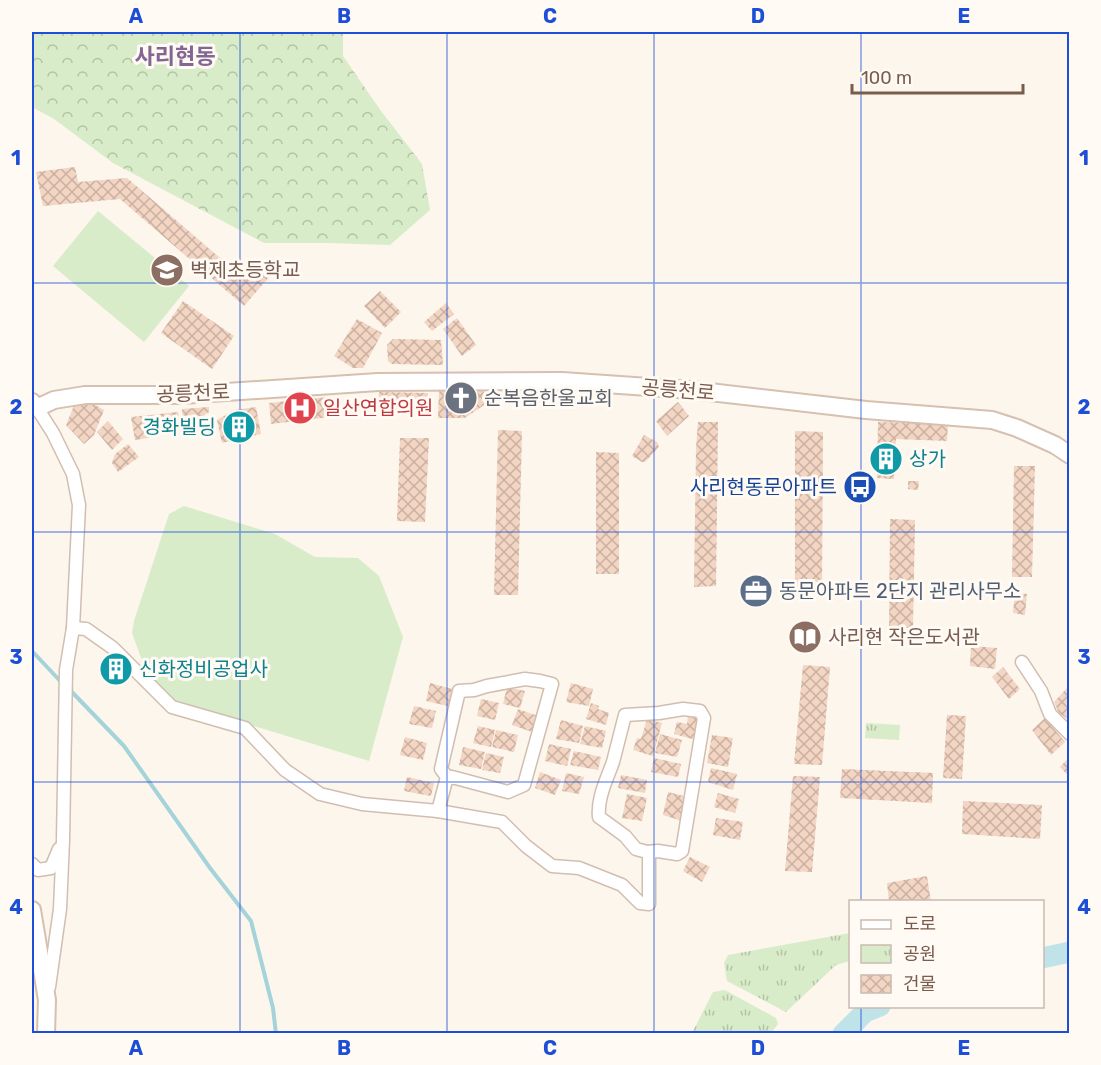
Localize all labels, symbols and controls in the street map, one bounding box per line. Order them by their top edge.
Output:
text: A [129,4,144,28]
text: B [337,4,351,28]
text: C [543,4,557,28]
text: D [751,4,765,28]
text: E [958,4,970,28]
district label: 사리현동 [135,43,215,70]
scale bar [852,57,1023,95]
text: 100 m [861,67,912,89]
text: 1 [11,146,21,170]
text: 1 [1079,146,1089,170]
school or university icon: 벽제초등학교 [149,252,185,288]
place label: 벽제초등학교 [190,258,300,282]
street label: 공릉천로 [640,375,716,405]
street label: 공릉천로 [156,380,230,406]
church icon: 순복음한울교회 [443,380,479,416]
place label: 순복음한울교회 [484,386,613,410]
hospital icon: 일산연합의원 [282,390,318,426]
text: 2 [10,395,23,419]
text: 2 [1078,395,1091,419]
place label: 일산연합의원 [323,396,433,420]
building icon: 경화빌딩 [221,409,257,445]
place label: 경화빌딩 [142,415,216,439]
building icon: 상가 [868,441,904,477]
place label: 상가 [909,447,946,471]
bus stop icon: 사리현동문아파트 [842,469,878,505]
place label: 사리현동문아파트 [690,475,837,499]
office icon: 동문아파트 2단지 관리사무소 [738,573,774,609]
place label: 동문아파트 2단지 관리사무소 [779,579,1021,603]
library icon: 사리현 작은도서관 [787,619,823,655]
place label: 사리현 작은도서관 [828,625,980,649]
text: 3 [9,645,23,669]
text: 3 [1077,645,1091,669]
building icon: 신화정비공업사 [98,651,134,687]
place label: 신화정비공업사 [139,657,268,681]
text: 4 [9,895,23,919]
text: 4 [1077,895,1091,919]
legend [849,900,1044,1008]
text: 도로 [903,913,936,935]
text: 공원 [903,943,936,965]
text: 건물 [903,973,936,995]
text: A [129,1036,144,1060]
text: B [337,1036,351,1060]
text: C [543,1036,557,1060]
text: D [751,1036,765,1060]
text: E [958,1036,970,1060]

